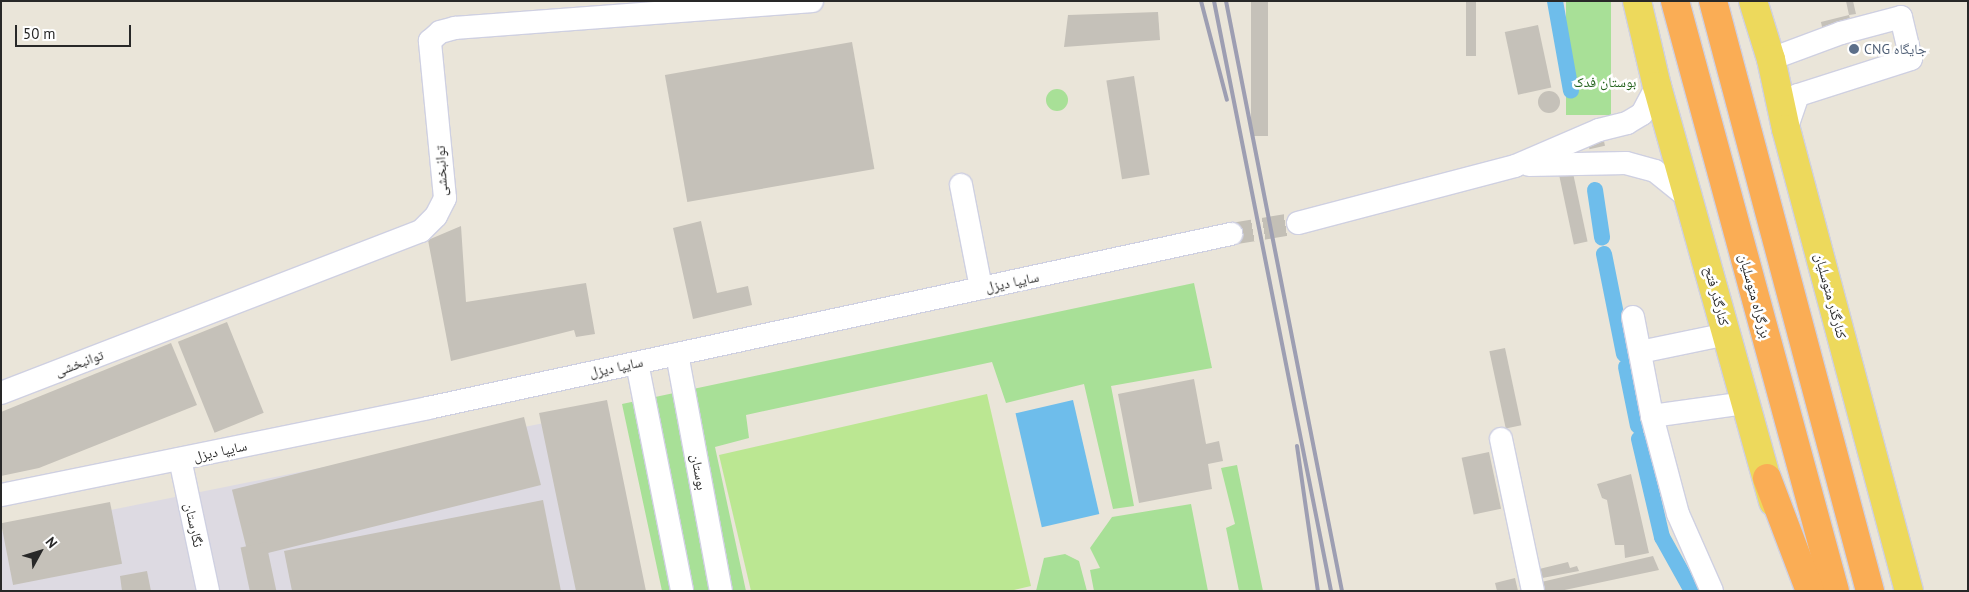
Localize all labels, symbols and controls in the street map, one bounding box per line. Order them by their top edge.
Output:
scale bar [18,15,134,47]
text: 50 m [23,24,56,43]
place label: CNG جایگاه [1864,41,1927,57]
marker: CNG جایگاه [1848,43,1860,55]
park label: بوستان فدک [1574,74,1636,90]
street label: توانبخشی [431,145,451,197]
street label: کنارگذر متوسلیان [1812,251,1850,341]
street label: بزرگراه متوسلیان [1736,252,1774,340]
street label: کنارگذر فتح [1701,265,1733,327]
street label: سایپا دیزل [984,268,1040,296]
street label: توانبخشی [52,346,106,380]
street label: سایپا دیزل [588,353,644,381]
street label: سایپا دیزل [192,437,248,465]
street label: بوستان [688,453,710,491]
street label: نگارستان [181,501,207,549]
north arrow [15,527,65,577]
text: N [42,533,62,552]

